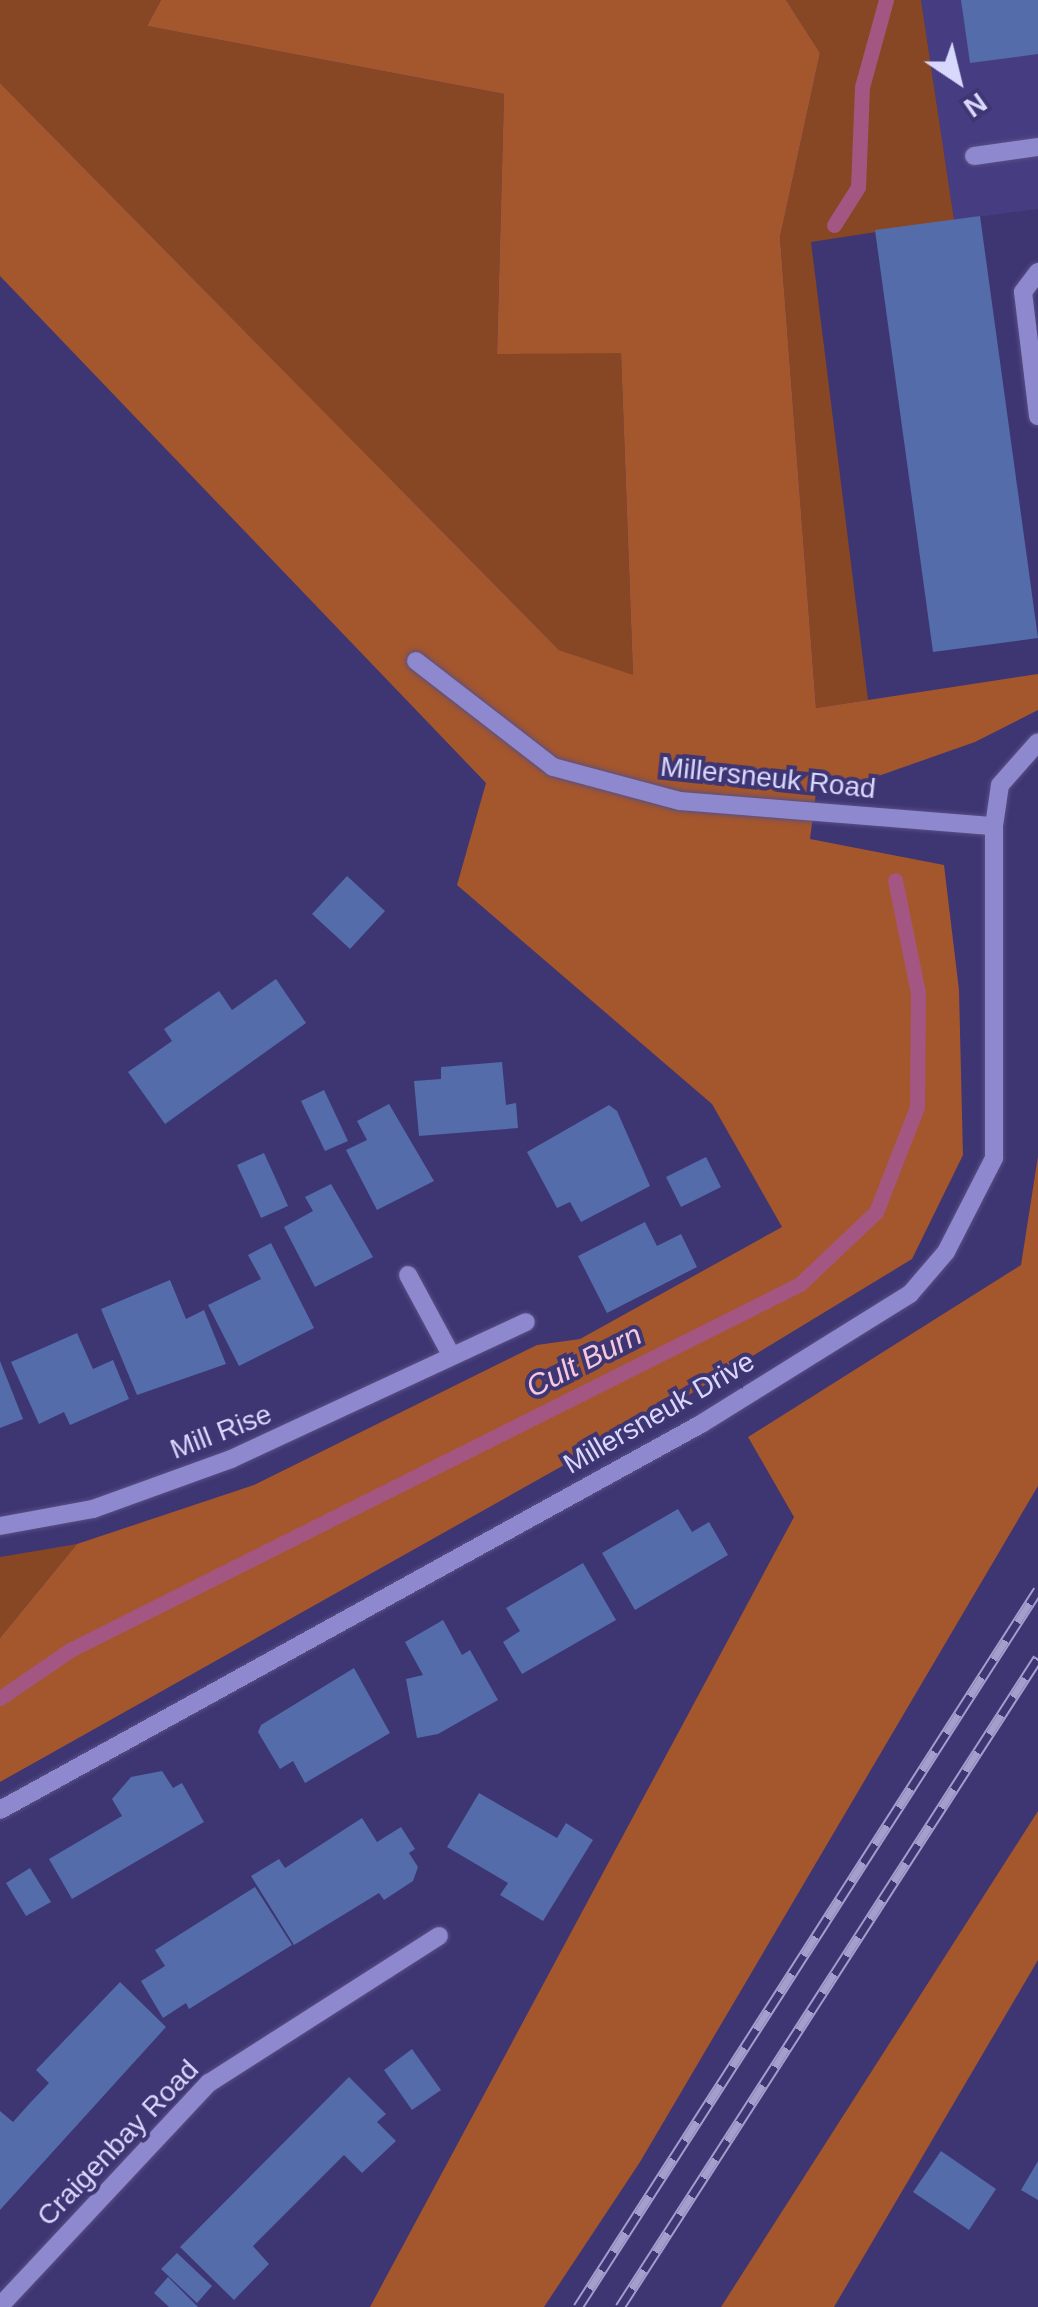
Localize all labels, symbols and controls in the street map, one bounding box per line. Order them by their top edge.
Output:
north arrow [908,30,1008,130]
text: N [958,86,993,123]
street label: Millersneuk Road [659,750,877,806]
water label: Cult Burn [520,1317,648,1405]
street label: Millersneuk Drive [558,1345,760,1481]
street label: Mill Rise [166,1397,276,1467]
street label: Craigenbay Road [30,2053,206,2233]

